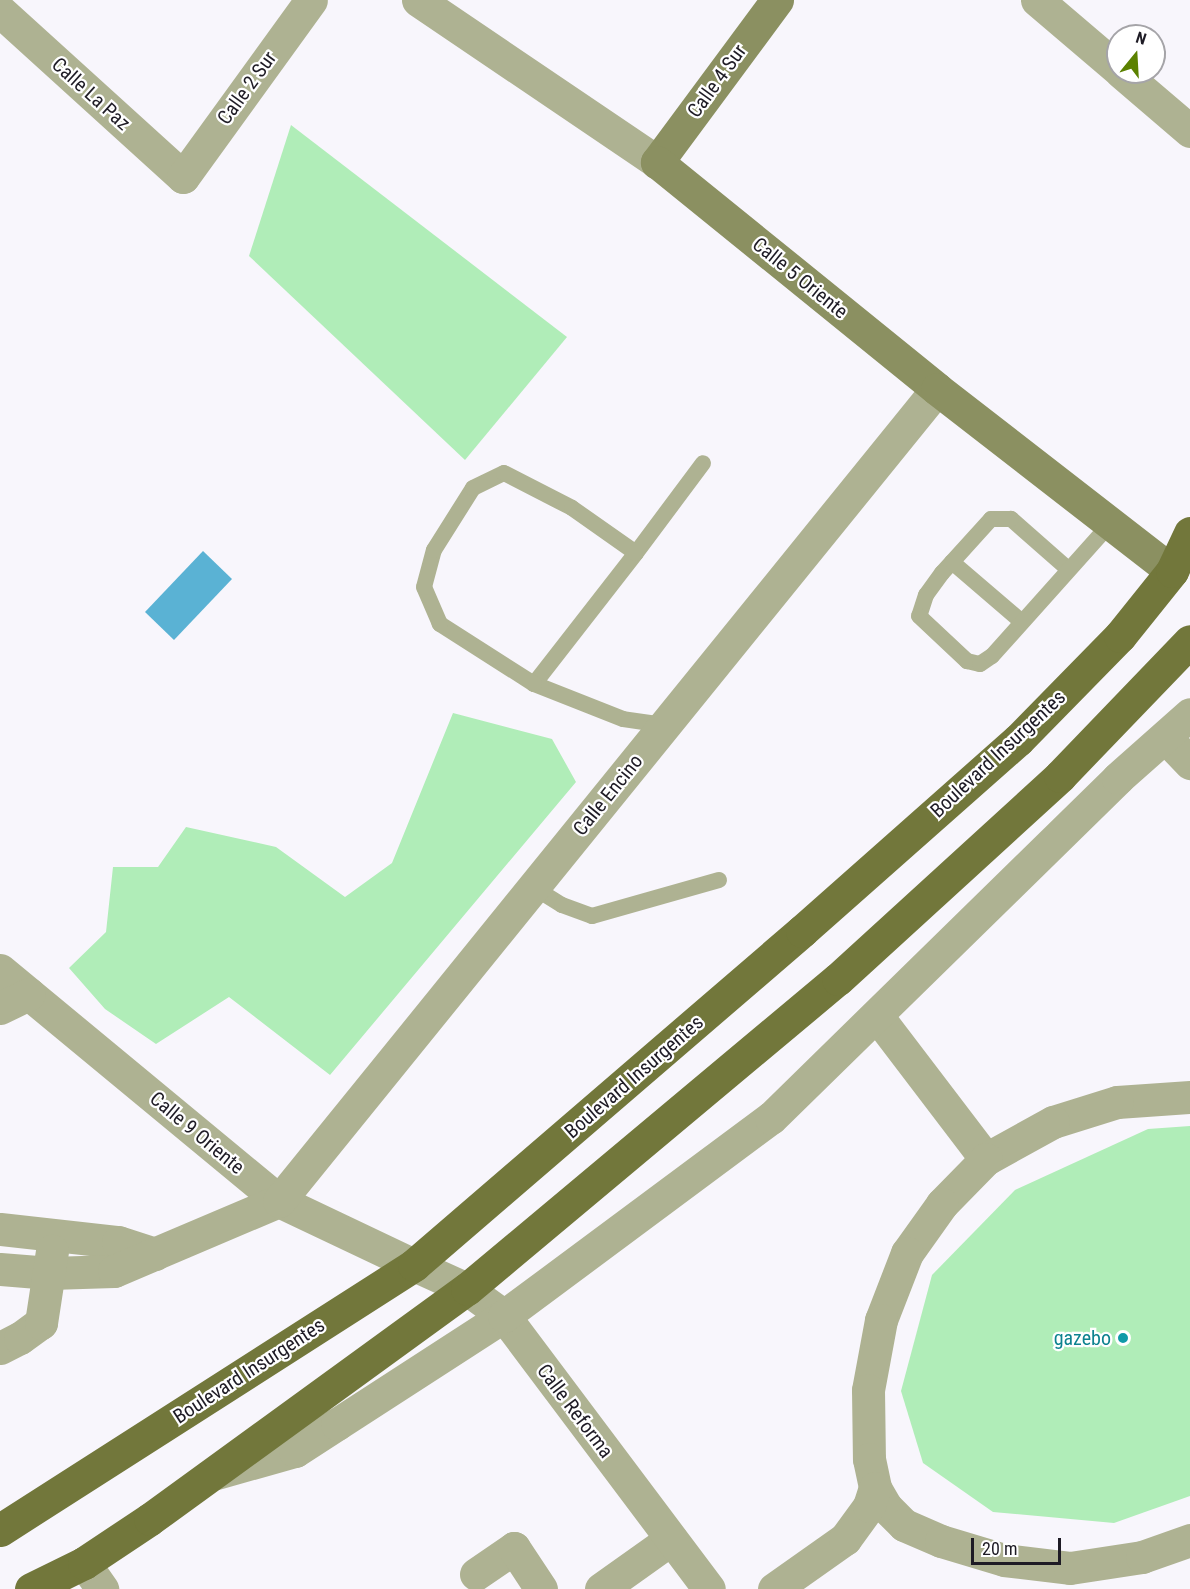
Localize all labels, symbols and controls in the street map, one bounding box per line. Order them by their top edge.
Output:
north arrow [1106,24,1166,84]
text: N [1133,28,1149,49]
street label: Calle 4 Sur [682,40,752,122]
street label: Calle 2 Sur [212,47,282,129]
street label: Calle La Paz [47,53,135,135]
street label: Calle 5 Oriente [748,232,852,324]
street label: Boulevard Insurgentes [926,685,1070,823]
street label: Calle Encino [568,750,648,840]
street label: Boulevard Insurgentes [560,1010,708,1144]
street label: Calle 9 Oriente [145,1087,249,1179]
street label: Boulevard Insurgentes [169,1313,329,1429]
place label: gazebo [1054,1326,1111,1350]
marker: gazebo [1116,1331,1130,1345]
street label: Calle Reforma [532,1359,618,1463]
scale bar [974,1526,1064,1564]
text: 20 m [982,1538,1017,1559]

